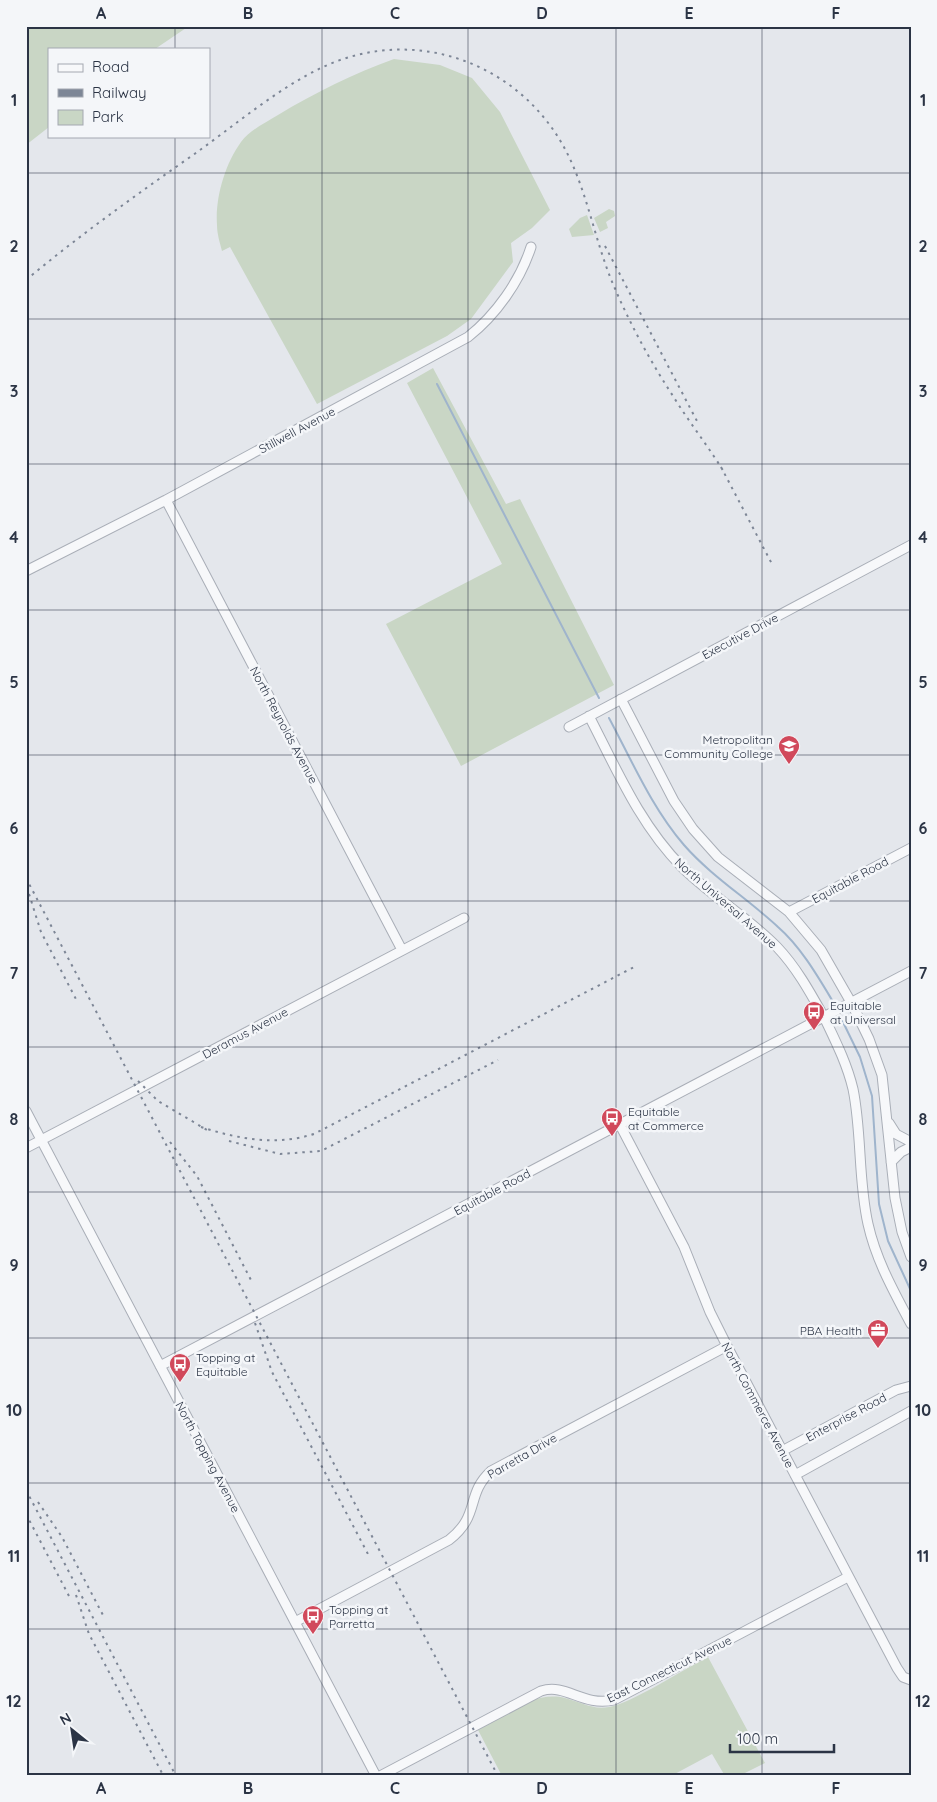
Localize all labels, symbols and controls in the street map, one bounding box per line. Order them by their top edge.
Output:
text: A [96,3,107,23]
text: B [243,3,253,23]
text: C [390,3,400,23]
text: D [536,3,548,23]
text: E [684,3,694,23]
text: F [832,3,841,23]
legend [48,48,210,138]
text: Road [92,57,129,76]
text: Railway [92,83,147,102]
text: 1 [11,90,17,110]
text: 1 [920,90,926,110]
text: Park [92,107,124,126]
text: 2 [9,236,19,256]
text: 2 [918,236,928,256]
text: 3 [10,381,18,401]
text: 3 [919,381,927,401]
street label: Stillwell Avenue [256,403,338,456]
text: 4 [9,527,19,547]
text: 4 [918,527,928,547]
street label: Executive Drive [699,610,781,662]
street label: North Reynolds Avenue [247,664,321,786]
text: 5 [9,672,19,692]
text: 5 [918,672,928,692]
place label: Metropolitan Community College [664,732,773,761]
school or university icon: Metropolitan Community College [777,734,801,765]
text: 6 [10,818,19,838]
text: 6 [919,818,928,838]
street label: Equitable Road [809,854,891,906]
street label: North Universal Avenue [672,855,780,952]
text: 7 [10,963,19,983]
text: 7 [919,963,928,983]
place label: Equitable at Universal [830,998,896,1027]
bus stop icon: Equitable at Universal [802,1000,826,1031]
street label: Deramus Avenue [200,1004,291,1062]
place label: Equitable at Commerce [628,1104,704,1133]
bus stop icon: Equitable at Commerce [600,1106,624,1137]
text: 8 [10,1109,19,1129]
text: 8 [919,1109,928,1129]
street label: Equitable Road [451,1166,533,1218]
text: 9 [9,1255,19,1275]
text: 9 [918,1255,928,1275]
office icon: PBA Health [866,1318,890,1349]
place label: PBA Health [800,1323,862,1338]
street label: North Commerce Avenue [718,1340,798,1471]
place label: Topping at Equitable [196,1350,255,1379]
bus stop icon: Topping at Equitable [168,1352,192,1383]
street label: Enterprise Road [803,1389,889,1445]
street label: North Topping Avenue [172,1399,244,1515]
text: 10 [6,1400,22,1420]
text: 10 [915,1400,931,1420]
street label: Parretta Drive [485,1430,560,1482]
text: 11 [8,1546,20,1566]
text: 11 [917,1546,929,1566]
place label: Topping at Parretta [329,1602,388,1631]
bus stop icon: Topping at Parretta [301,1604,325,1635]
street label: East Connecticut Avenue [604,1632,734,1706]
text: 12 [6,1691,22,1711]
text: 12 [915,1691,931,1711]
north arrow [48,1704,98,1754]
text: N [57,1708,74,1729]
scale bar [730,1722,833,1754]
text: 100 m [737,1729,778,1748]
text: A [96,1778,107,1798]
text: B [243,1778,253,1798]
text: C [390,1778,400,1798]
text: D [536,1778,548,1798]
text: E [684,1778,694,1798]
text: F [832,1778,841,1798]

